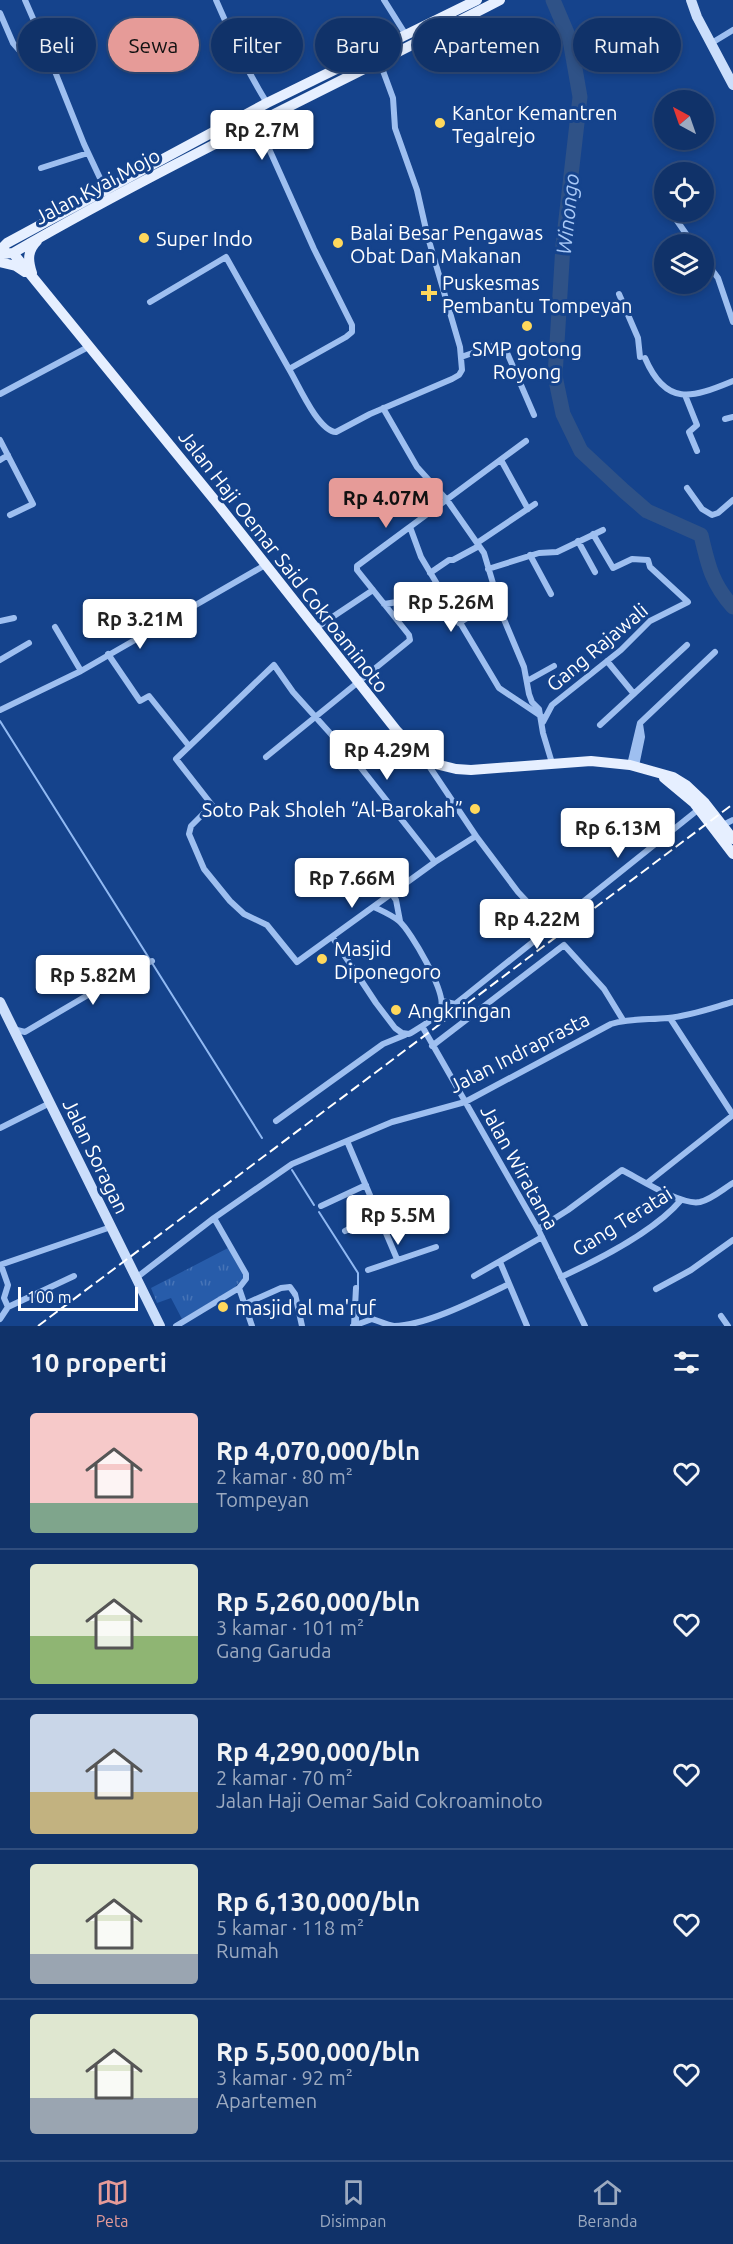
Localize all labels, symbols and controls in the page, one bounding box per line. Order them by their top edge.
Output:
chip: Beli [18,18,96,72]
chip: Sewa [108,18,199,72]
chip: Filter [211,18,303,72]
chip: Baru [315,18,401,72]
chip: Apartemen [413,18,561,72]
chip: Rumah [573,18,681,72]
north arrow [654,90,714,150]
map controls [654,90,714,294]
place label: Kantor Kemantren Tegalrejo [452,101,617,147]
pin: Rp 2.7M [207,110,317,161]
marker: Kantor Kemantren Tegalrejo [433,116,447,130]
text: Rp 2.7M [224,118,300,141]
street label: Jalan Kyai Mojo [30,143,164,229]
button: locate [654,162,714,222]
water label: Winongo [551,172,583,256]
place label: Balai Besar Pengawas Obat Dan Makanan [350,221,543,267]
place label: Super Indo [156,227,253,250]
marker: Super Indo [137,231,151,245]
button: layers [654,234,714,294]
marker: Balai Besar Pengawas Obat Dan Makanan [331,236,345,250]
place label: Puskesmas Pembantu Tompeyan [442,271,632,317]
marker: Puskesmas Pembantu Tompeyan [420,284,438,302]
marker: SMP gotong Royong [520,319,534,333]
place label: SMP gotong Royong [472,337,582,383]
street label: Jalan Haji Oemar Said Cokroaminoto [174,425,394,697]
pin: Rp 4.07M [324,478,448,529]
text: Rp 4.07M [343,486,429,509]
pin: Rp 5.26M [389,582,513,633]
text: Rp 5.26M [408,590,494,613]
street label: Gang Rajawali [542,598,652,696]
pin: Rp 3.21M [78,599,202,650]
text: Rp 3.21M [97,607,183,630]
pin: Rp 4.29M [325,730,449,781]
text: Rp 4.29M [344,738,430,761]
place label: Soto Pak Sholeh “Al-Barokah” [202,798,463,821]
marker: Soto Pak Sholeh “Al-Barokah” [468,802,482,816]
pin: Rp 6.13M [556,808,680,859]
text: Rp 6.13M [575,816,661,839]
pin: Rp 7.66M [290,858,414,909]
text: Rp 7.66M [309,866,395,889]
pin: Rp 4.22M [475,899,599,950]
text: Rp 4.22M [494,907,580,930]
place label: Masjid Diponegoro [334,937,441,983]
marker: Masjid Diponegoro [315,952,329,966]
pin: Rp 5.82M [31,955,155,1006]
text: Rp 5.82M [50,963,136,986]
place label: Angkringan [408,999,511,1022]
marker: Angkringan [389,1003,403,1017]
street label: Jalan Indraprasta [445,1007,593,1097]
street label: Jalan Soragan [58,1095,134,1217]
street label: Jalan Wiratama [476,1101,564,1233]
street label: Gang Teratai [568,1181,676,1261]
pin: Rp 5.5M [343,1195,453,1246]
text: Rp 5.5M [360,1203,436,1226]
scale bar [18,1284,138,1312]
text: 100 m [27,1288,72,1306]
place label: masjid al ma'ruf [235,1296,376,1319]
marker: masjid al ma'ruf [216,1300,230,1314]
icon: filters [670,1346,703,1379]
text: 10 properti [30,1348,167,1377]
text: Rp 4,070,000/bln [216,1436,420,1465]
icon: home [78,1437,150,1509]
icon: heart [670,1457,703,1490]
text: 2 kamar · 80 m² [216,1465,353,1488]
text: Tompeyan [216,1488,309,1511]
text: Rp 5,260,000/bln [216,1587,420,1616]
icon: home [78,1588,150,1660]
icon: heart [670,1608,703,1641]
text: 3 kamar · 101 m² [216,1616,364,1639]
text: Gang Garuda [216,1639,332,1662]
text: Rp 4,290,000/bln [216,1737,420,1766]
icon: home [78,1738,150,1810]
icon: heart [670,1758,703,1791]
text: 2 kamar · 70 m² [216,1766,353,1789]
text: Jalan Haji Oemar Said Cokroaminoto [216,1789,543,1812]
text: Rp 6,130,000/bln [216,1887,420,1916]
icon: home [78,1888,150,1960]
icon: heart [670,1908,703,1941]
text: 5 kamar · 118 m² [216,1916,364,1939]
text: Rumah [216,1939,279,1962]
text: Rp 5,500,000/bln [216,2037,420,2066]
icon: home [78,2038,150,2110]
icon: heart [670,2058,703,2091]
text: 3 kamar · 92 m² [216,2066,353,2089]
text: Apartemen [216,2089,317,2112]
tab: Peta [96,2176,129,2230]
tab: Disimpan [320,2176,386,2230]
tab: Beranda [577,2176,637,2230]

